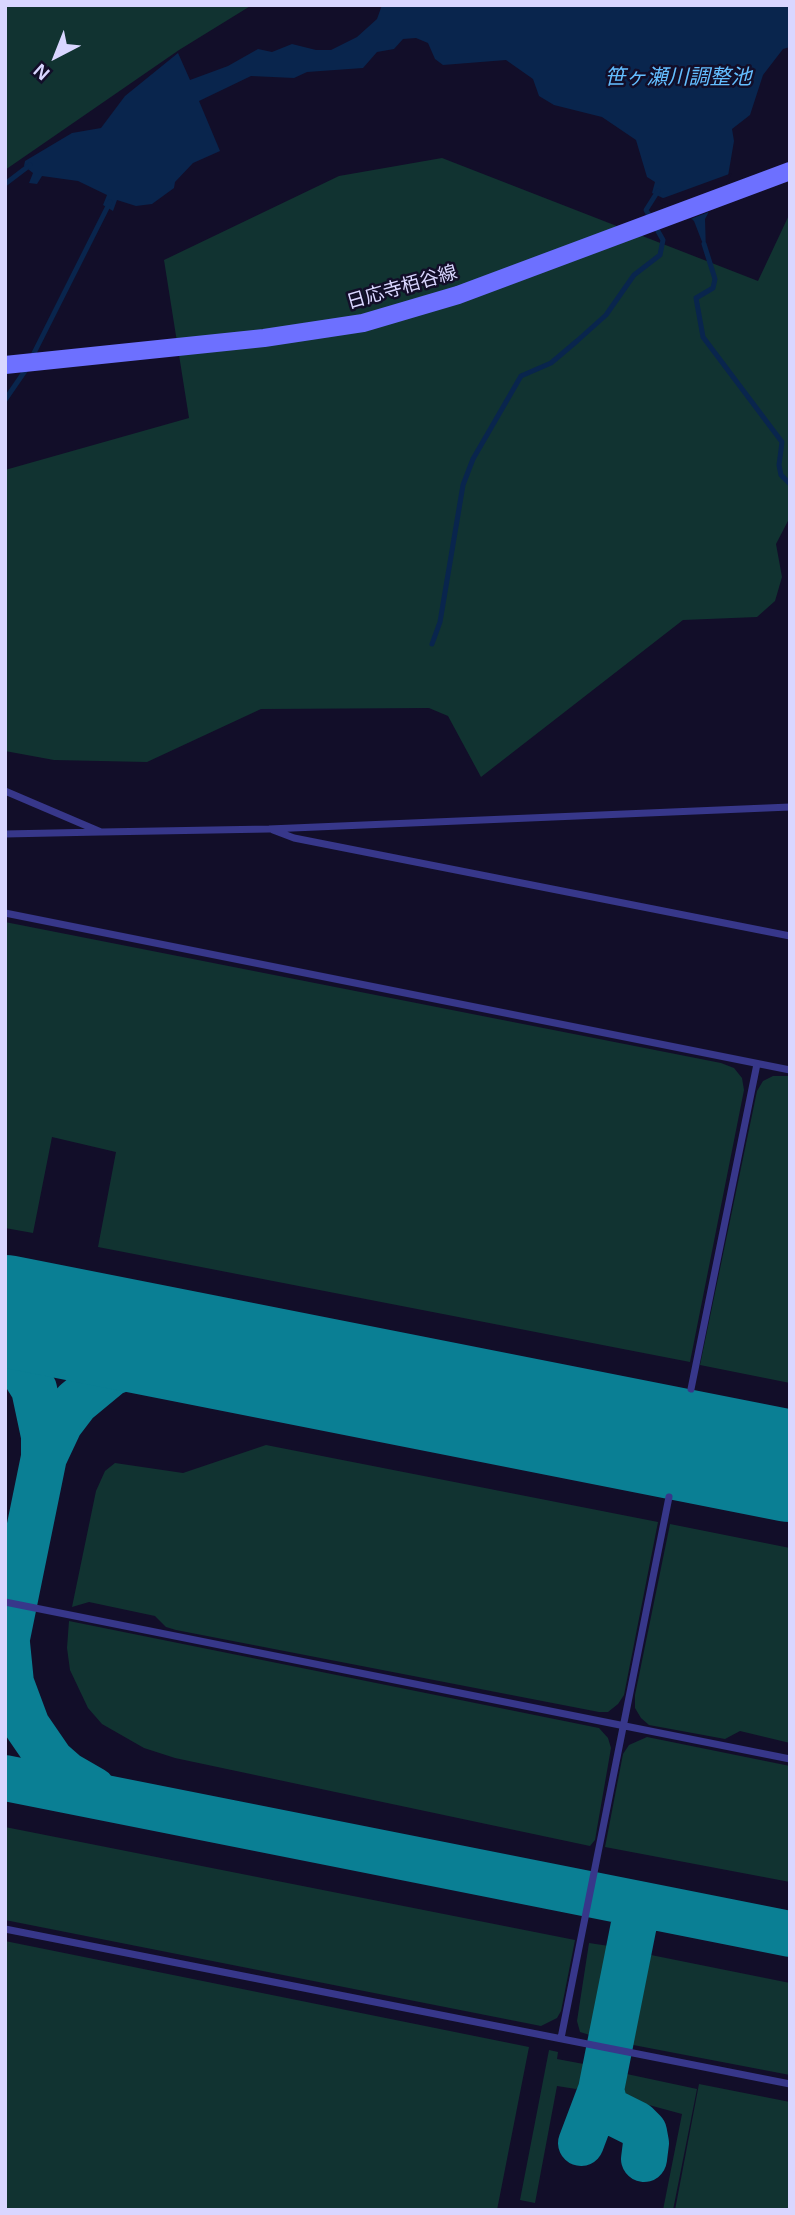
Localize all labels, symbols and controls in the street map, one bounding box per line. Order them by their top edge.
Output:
north arrow [21,21,91,91]
text: N [29,60,54,84]
water label: 笹ヶ瀬川調整池 [605,65,751,91]
street label: 日応寺栢谷線 [344,261,460,315]

